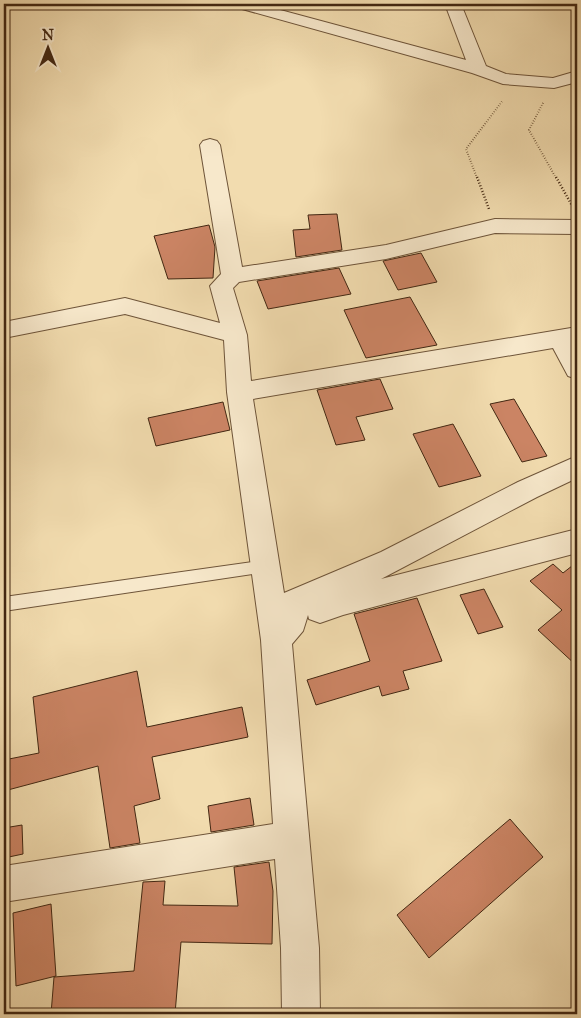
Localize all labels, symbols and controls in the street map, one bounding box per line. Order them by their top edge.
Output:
north arrow [22,22,72,72]
text: N [42,27,54,44]

